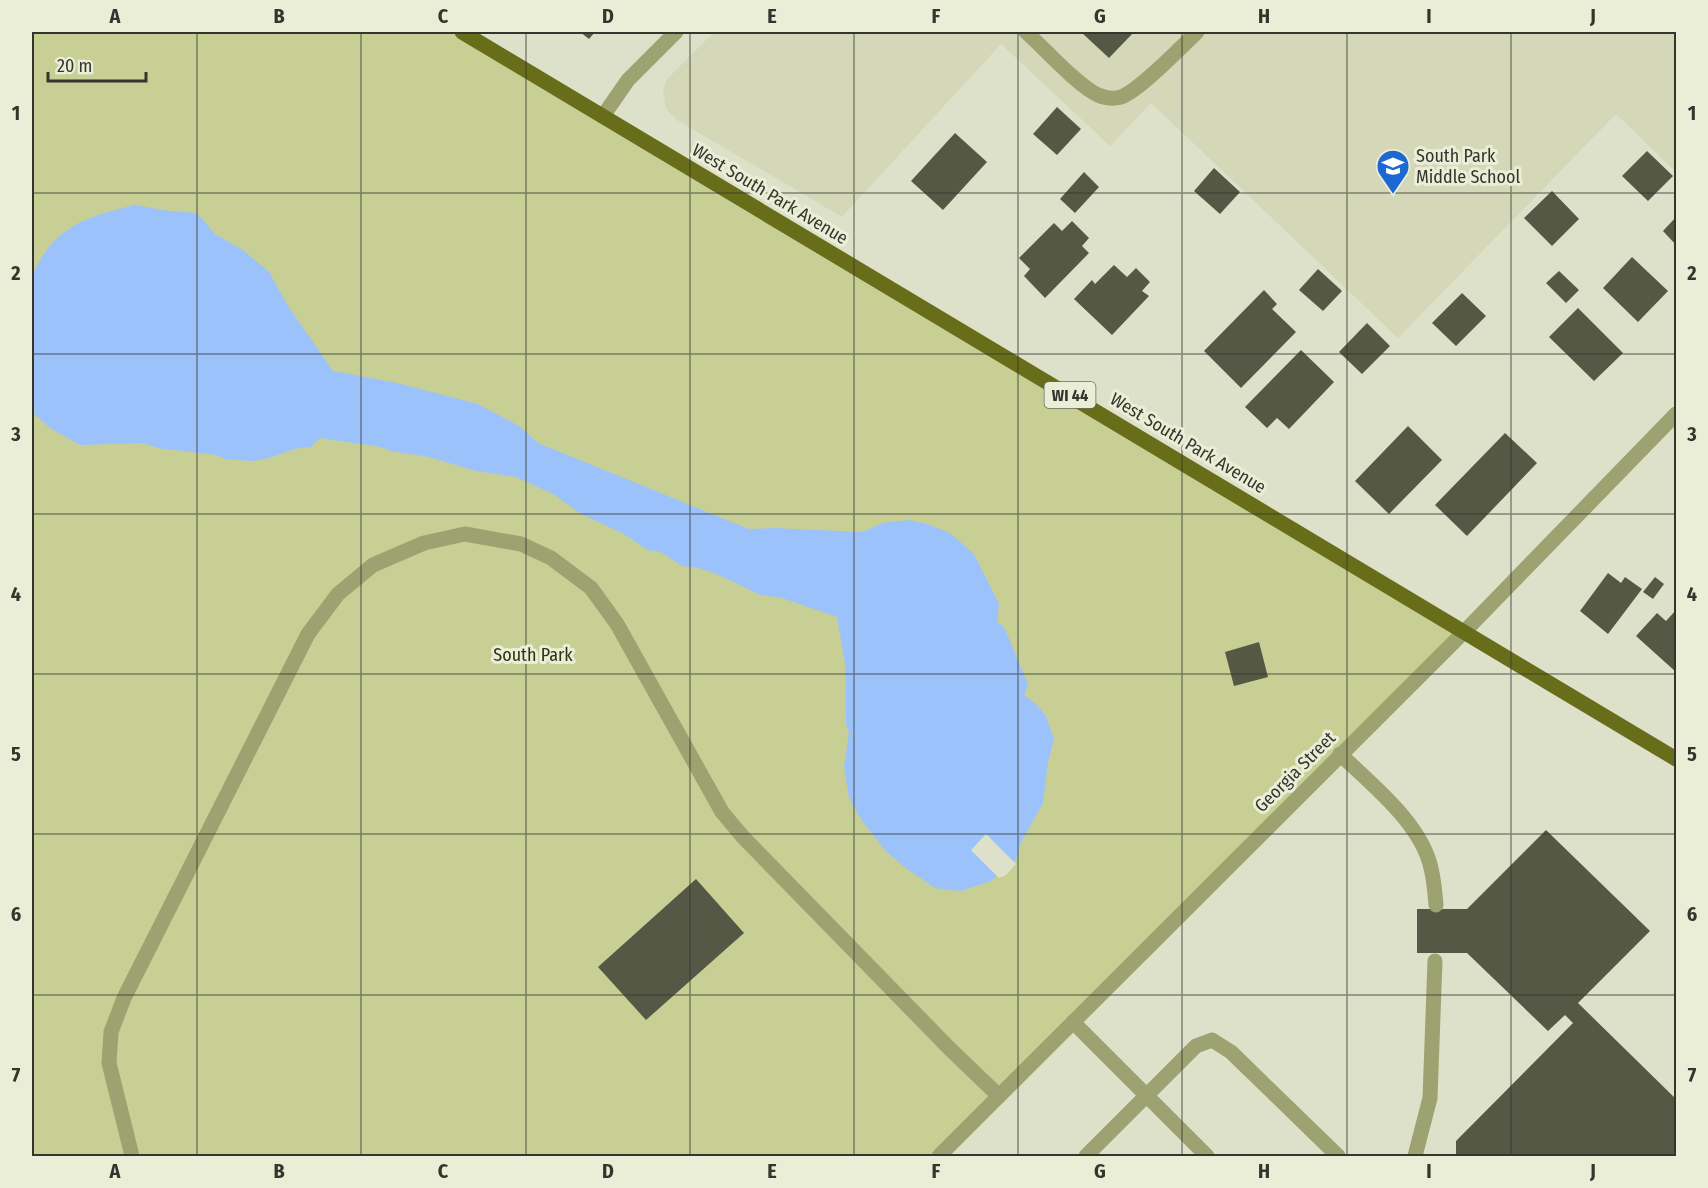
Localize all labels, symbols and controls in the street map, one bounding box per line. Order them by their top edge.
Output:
text: A [109,4,122,28]
text: B [273,4,285,28]
text: C [438,4,449,28]
text: D [602,4,614,28]
text: E [767,4,777,28]
text: F [932,4,941,28]
text: G [1094,4,1106,28]
text: H [1258,4,1270,28]
text: I [1426,4,1432,28]
text: J [1589,4,1596,28]
scale bar [48,45,146,83]
text: 20 m [57,55,92,77]
text: 1 [12,101,20,125]
text: 1 [1688,101,1696,125]
street label: West South Park Avenue [688,139,852,249]
place label: South Park Middle School [1416,145,1520,188]
school or university icon: South Park Middle School [1375,148,1411,195]
text: 2 [10,261,21,285]
text: 2 [1686,261,1697,285]
road number: WI 44 [1044,382,1096,408]
street label: West South Park Avenue [1106,388,1270,498]
text: 3 [10,422,21,446]
text: 3 [1686,422,1697,446]
text: 4 [11,582,21,606]
text: 4 [1687,582,1697,606]
park label: South Park [493,644,573,666]
street label: Georgia Street [1250,727,1340,817]
text: 5 [11,742,21,766]
text: 5 [1687,742,1697,766]
text: 6 [11,902,21,926]
text: 6 [1687,902,1697,926]
text: 7 [12,1063,21,1087]
text: 7 [1688,1063,1697,1087]
text: A [109,1159,122,1183]
text: B [273,1159,285,1183]
text: C [438,1159,449,1183]
text: D [602,1159,614,1183]
text: E [767,1159,777,1183]
text: F [932,1159,941,1183]
text: G [1094,1159,1106,1183]
text: H [1258,1159,1270,1183]
text: I [1426,1159,1432,1183]
text: J [1589,1159,1596,1183]

